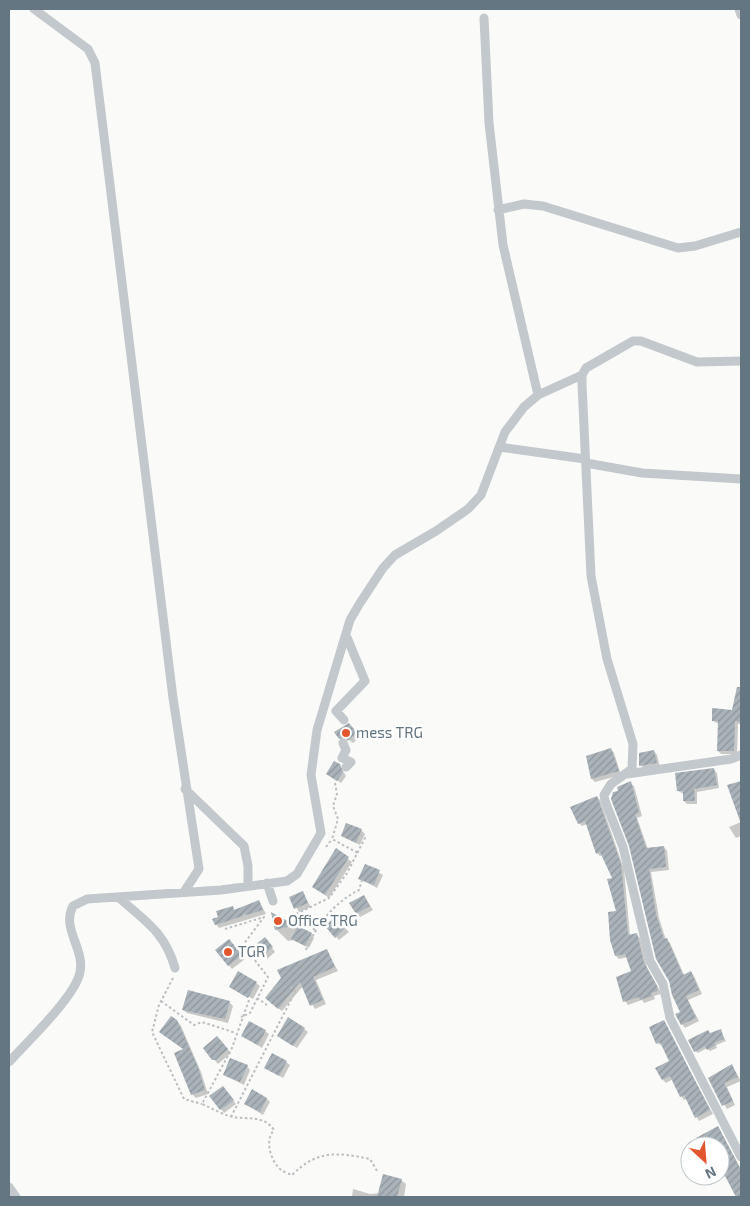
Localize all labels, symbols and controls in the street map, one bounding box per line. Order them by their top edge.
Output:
place label: mess TRG [356,723,423,741]
marker: mess TRG [340,727,352,739]
place label: Office TRG [288,911,358,929]
marker: Office TRG [272,915,284,927]
place label: TGR [238,942,265,960]
marker: TGR [222,946,234,958]
north arrow [680,1136,730,1186]
text: N [703,1163,719,1183]

